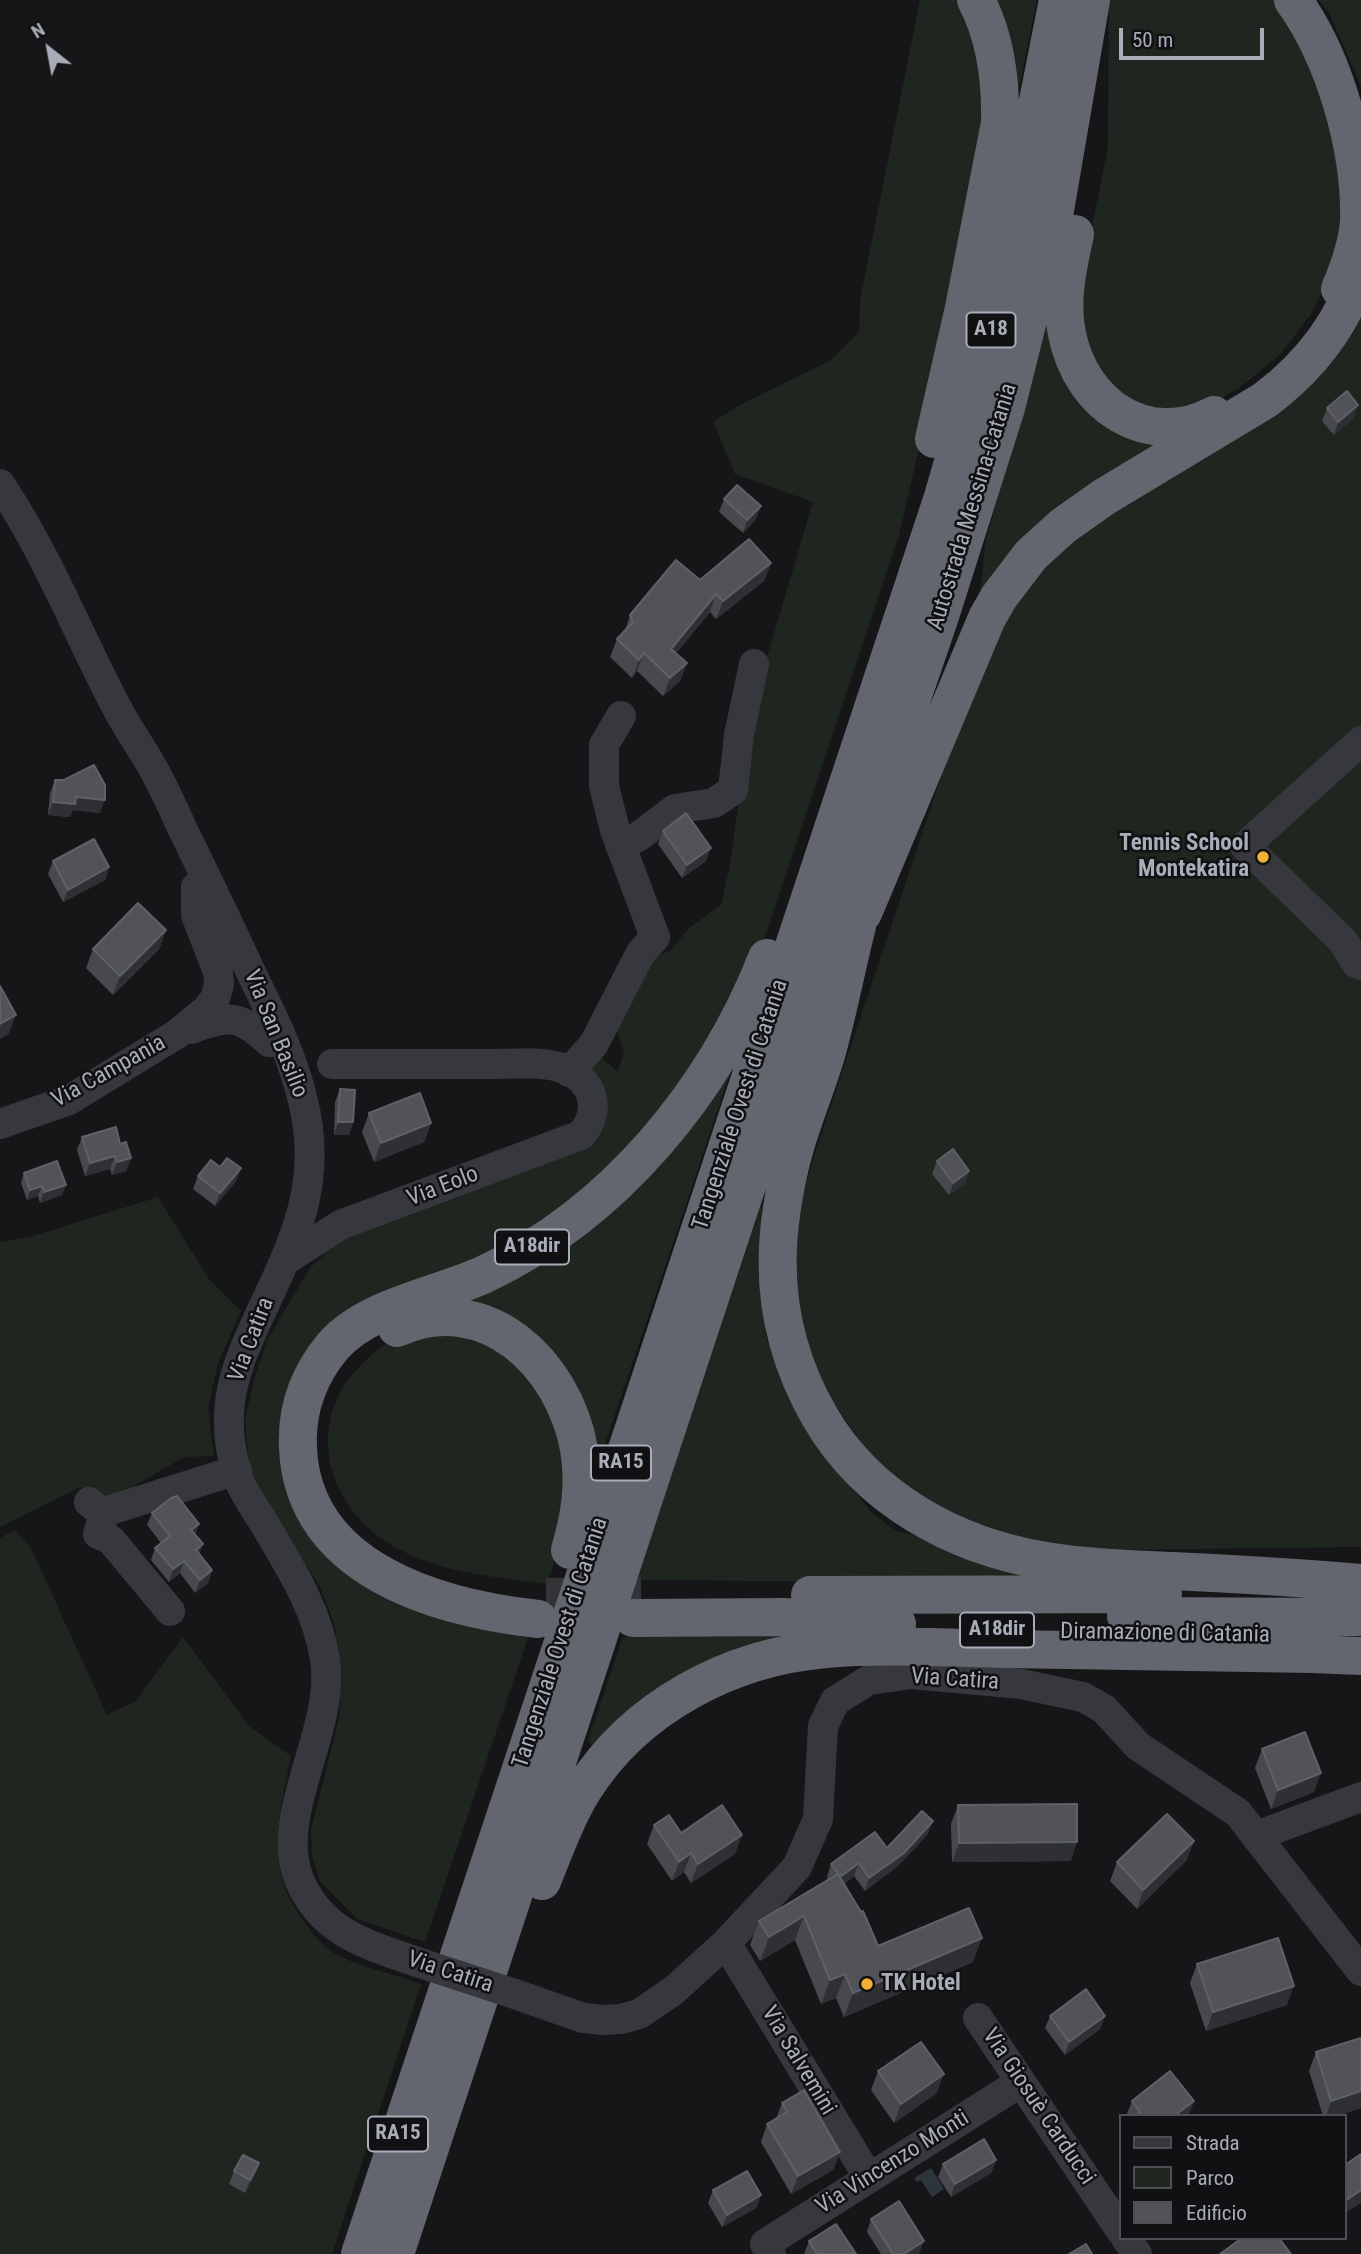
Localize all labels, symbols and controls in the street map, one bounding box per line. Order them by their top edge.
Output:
north arrow [14,14,84,84]
scale bar [1123,14,1268,58]
text: N [27,18,49,43]
text: 50 m [1132,28,1173,52]
road number: A18 [967,312,1016,348]
street label: Autostrada Messina-Catania [922,380,1024,634]
place label: Tennis School Montekatira [1119,830,1249,884]
marker: Tennis School Montekatira [1255,849,1271,865]
street label: Via San Basilio [237,966,313,1102]
street label: Tangenziale Ovest di Catania [687,976,795,1234]
street label: Via Campania [47,1029,171,1115]
street label: Via Eolo [403,1161,483,1213]
road number: A18dir [495,1230,569,1264]
street label: Via Catira [223,1294,281,1386]
road number: RA15 [591,1446,651,1480]
street label: Tangenziale Ovest di Catania [507,1514,615,1772]
road number: A18dir [960,1612,1034,1648]
street label: Diramazione di Catania [1060,1618,1270,1650]
street label: Via Catira [910,1663,1000,1697]
street label: Via Catira [404,1946,496,2000]
place label: TK Hotel [881,1970,961,1998]
marker: TK Hotel [859,1976,875,1992]
street label: Via Salvemini [755,2002,841,2120]
street label: Via Giosuè Carducci [976,2024,1100,2190]
street label: Via Vincenzo Monti [811,2105,975,2221]
legend [1120,2114,1347,2240]
road number: RA15 [368,2116,428,2152]
text: Strada [1186,2131,1240,2155]
text: Parco [1186,2166,1234,2190]
text: Edificio [1186,2201,1247,2225]

